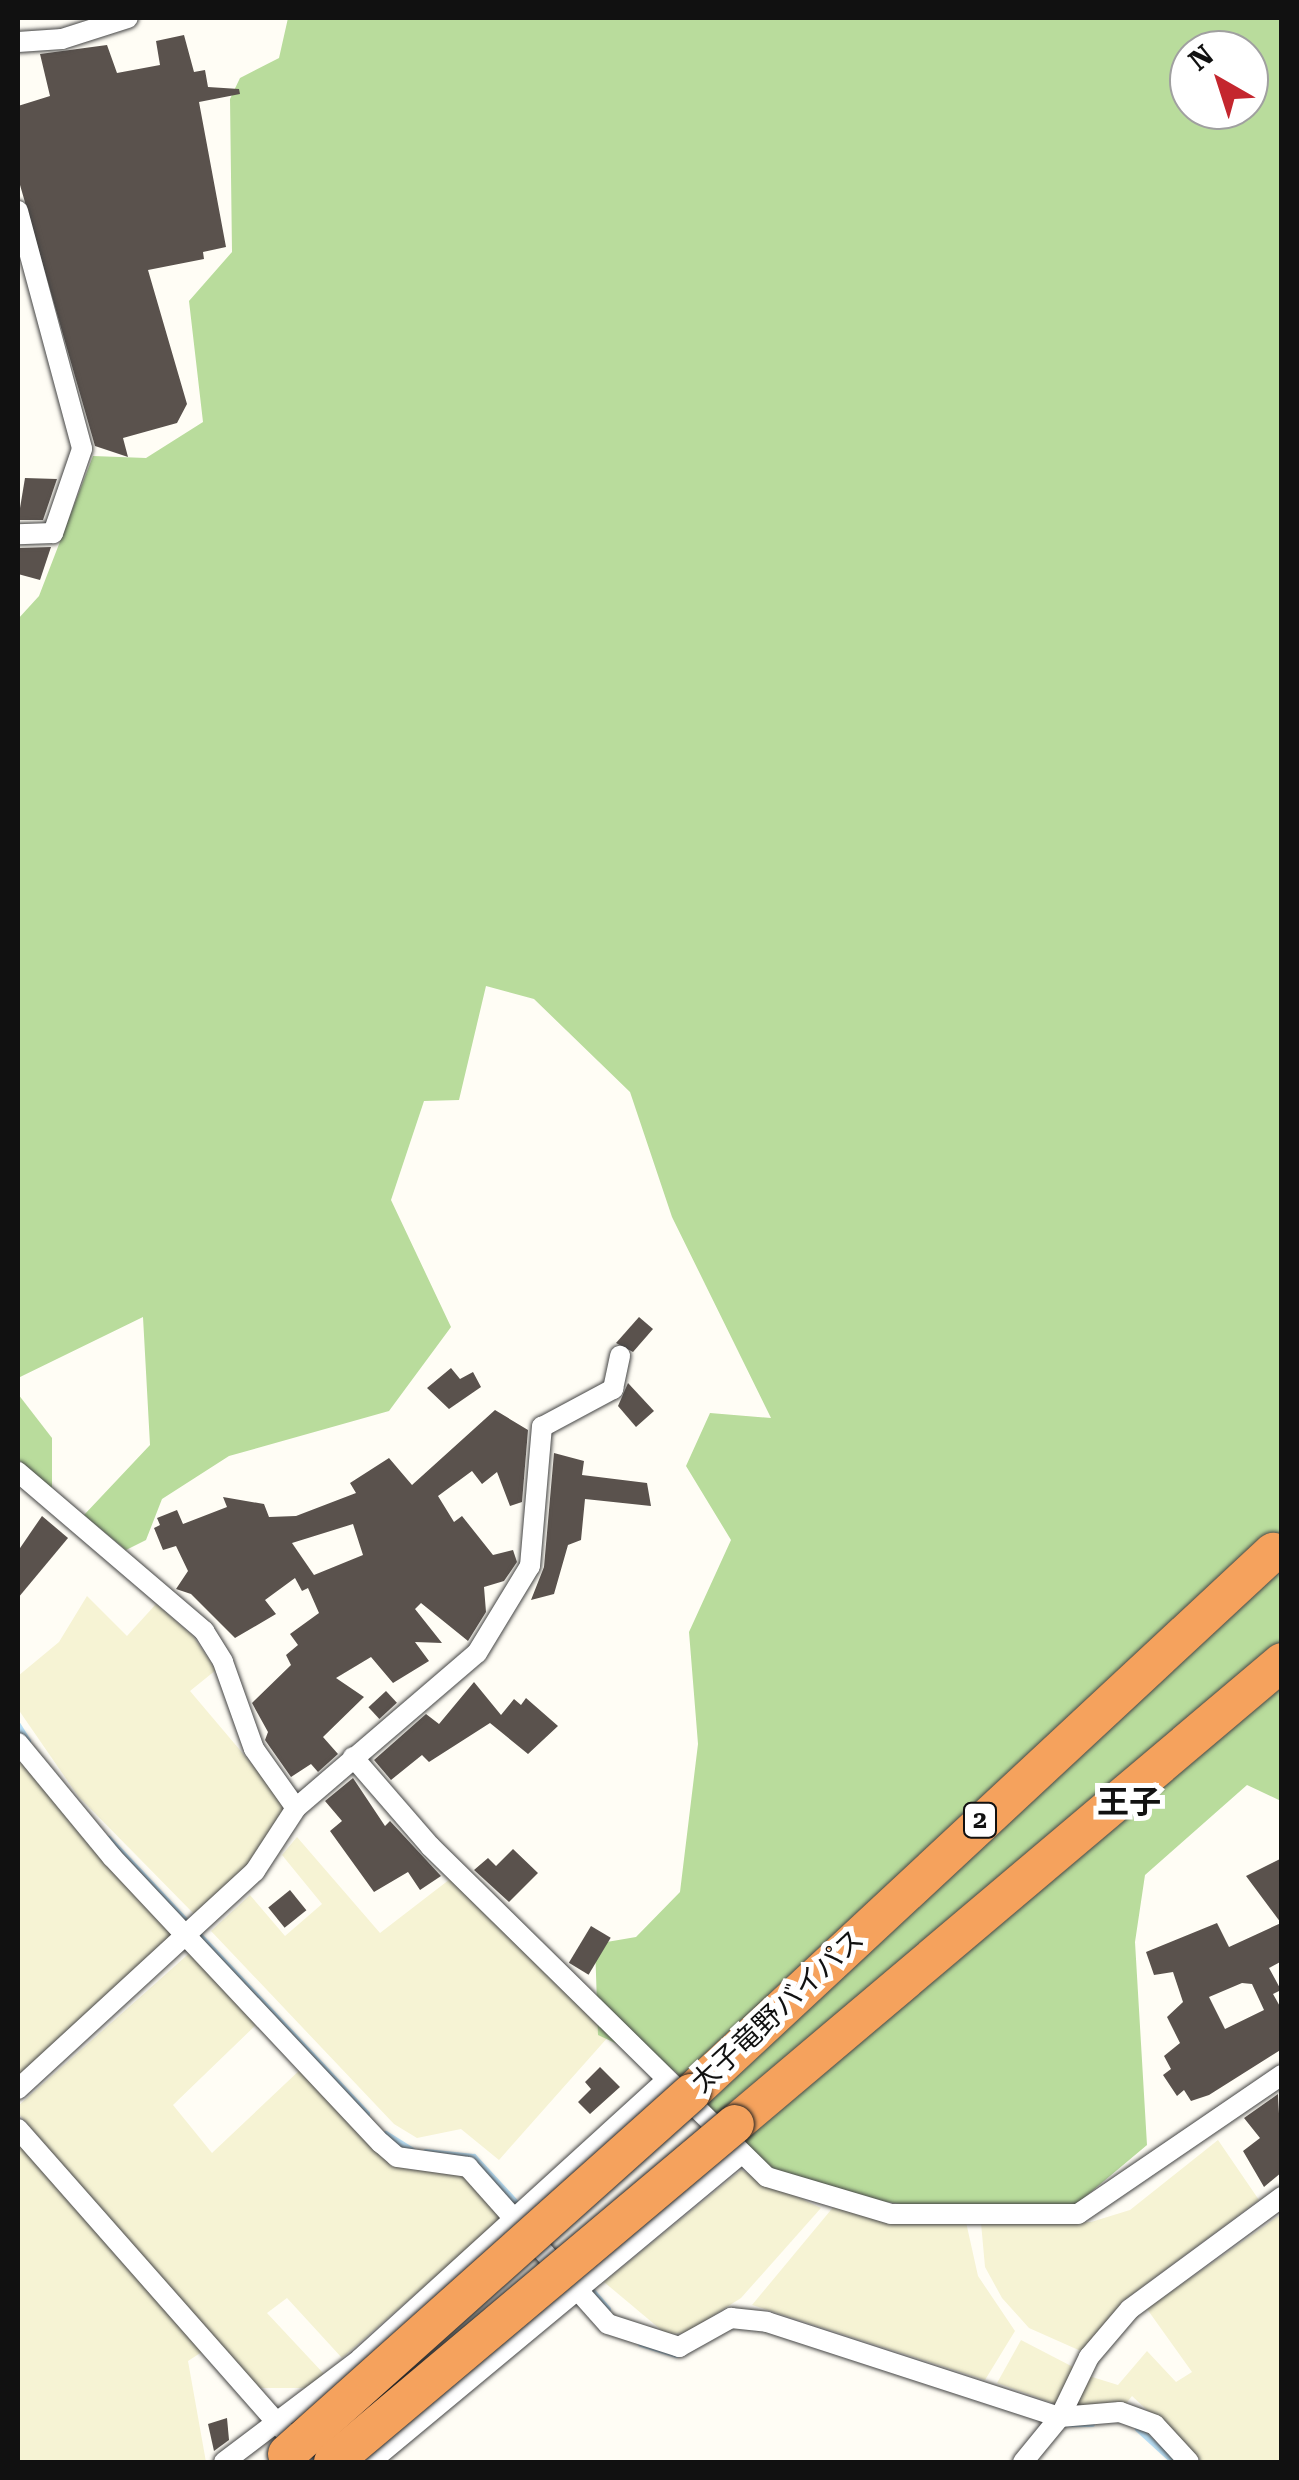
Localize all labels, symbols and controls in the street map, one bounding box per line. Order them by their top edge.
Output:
north arrow [1169,30,1269,130]
text: N [1182,38,1220,77]
district label: 王子 [1097,1783,1161,1821]
road number: 2 [962,1800,998,1840]
street label: 太子竜野バイパス [685,1922,871,2100]

